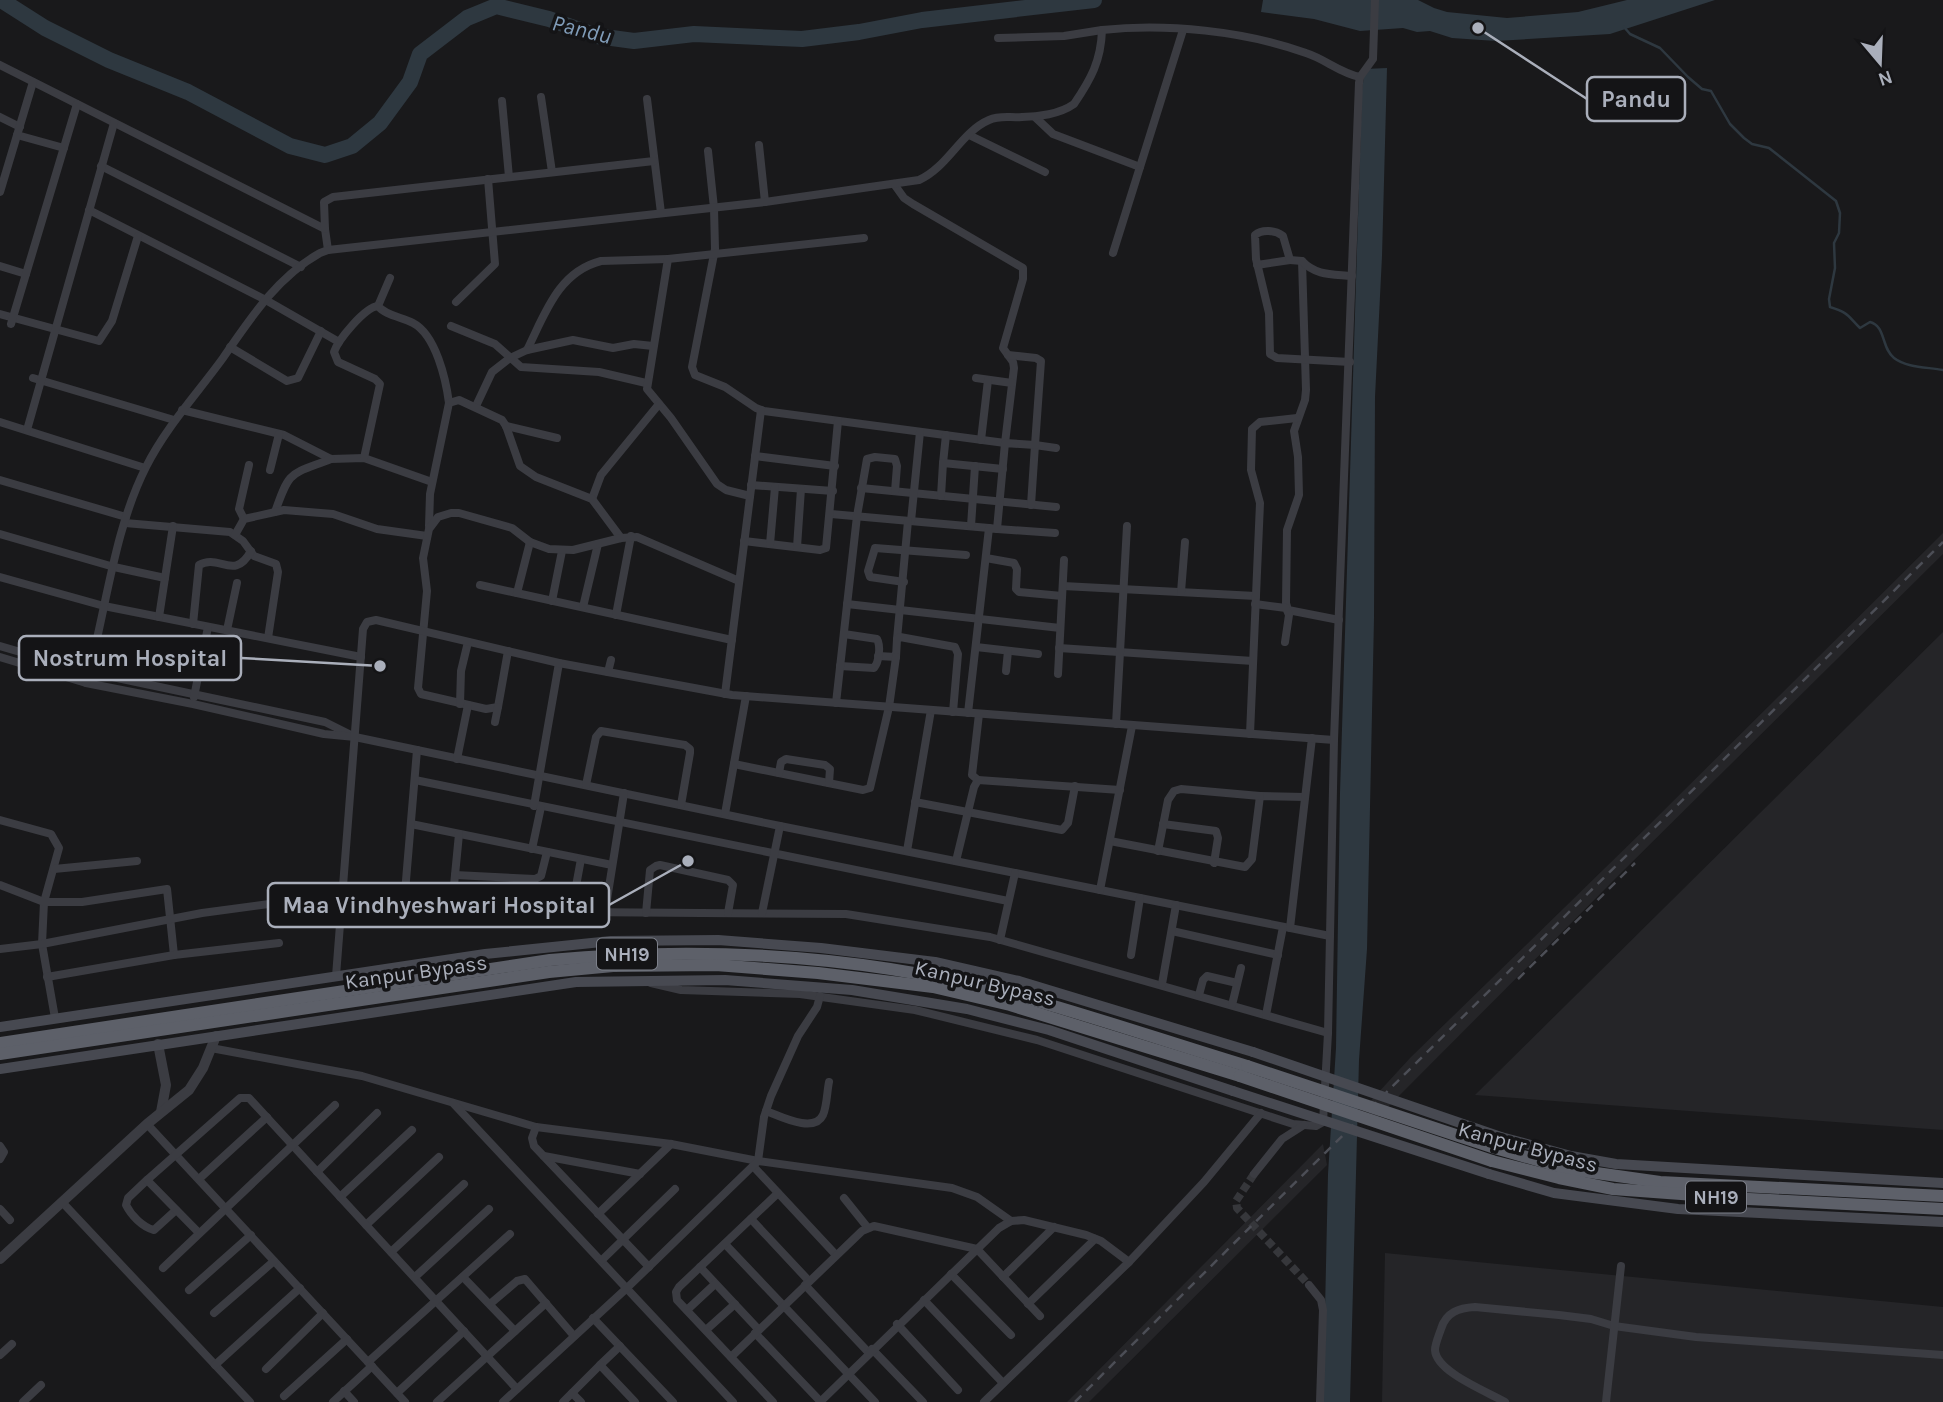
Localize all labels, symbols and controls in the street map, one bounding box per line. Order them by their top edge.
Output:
water label: Pandu [549,9,614,50]
north arrow [1845,28,1915,98]
text: N [1875,66,1895,91]
callout: Pandu [1587,77,1685,121]
text: Pandu [1601,86,1671,113]
callout: Nostrum Hospital [19,636,241,680]
text: Nostrum Hospital [33,645,227,672]
callout: Maa Vindhyeshwari Hospital [268,883,609,927]
text: Maa Vindhyeshwari Hospital [282,892,596,919]
road number: NH19 [597,938,657,970]
street label: Kanpur Bypass [343,950,489,994]
street label: Kanpur Bypass [912,955,1058,1011]
street label: Kanpur Bypass [1456,1117,1600,1177]
road number: NH19 [1686,1182,1746,1212]

